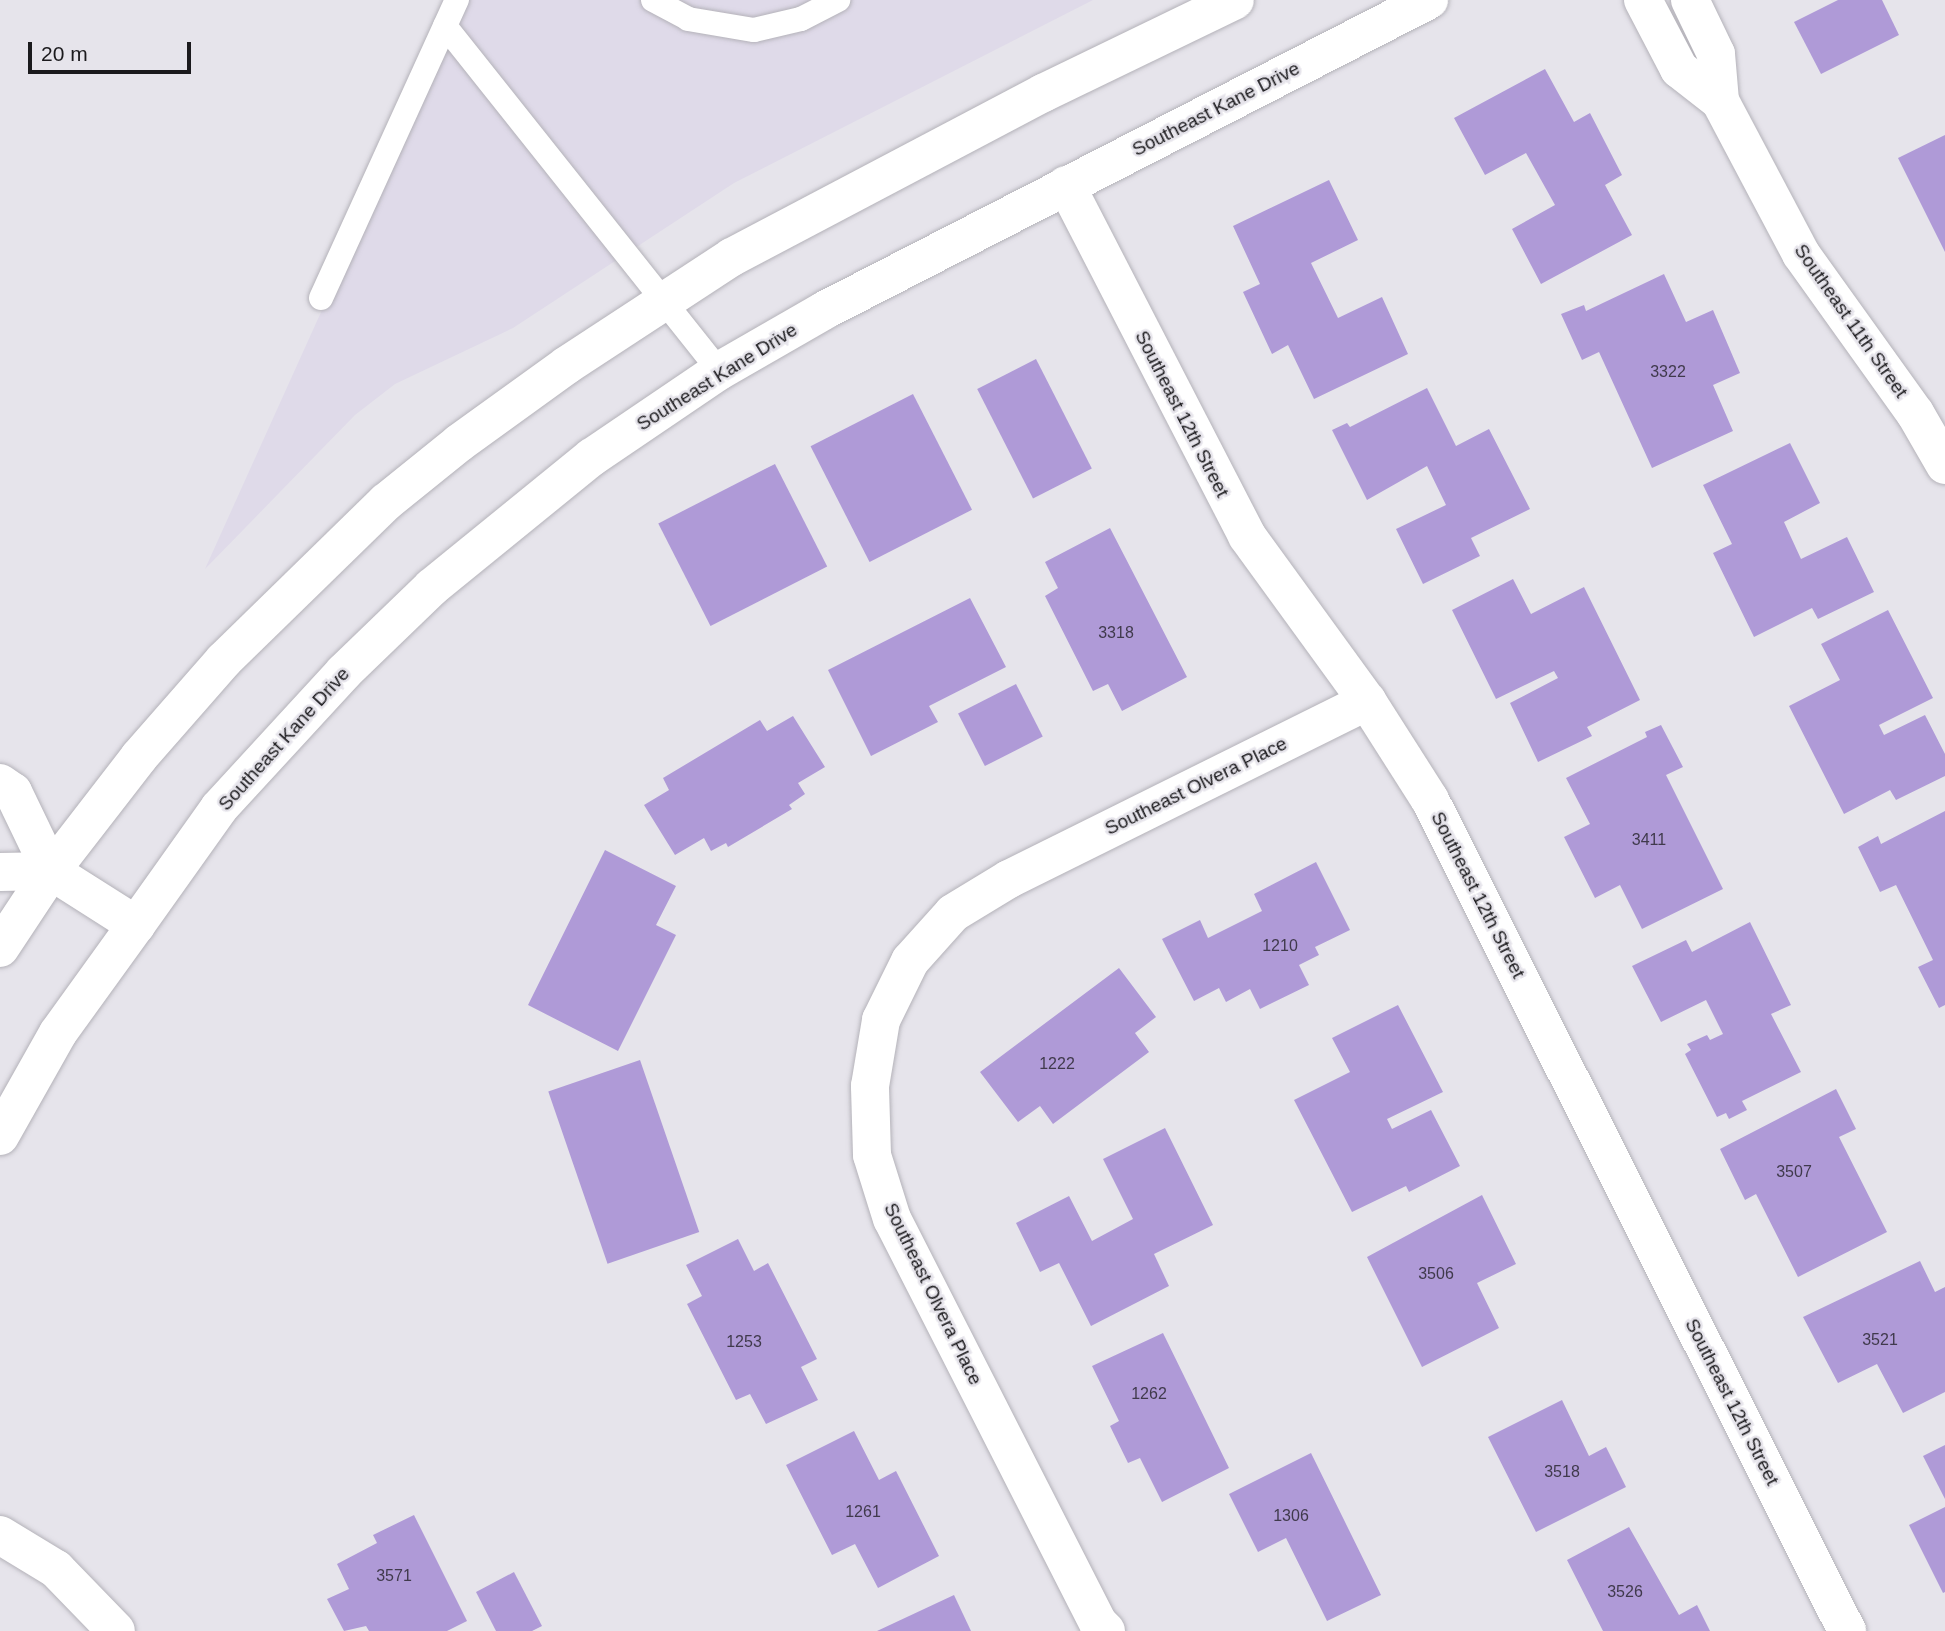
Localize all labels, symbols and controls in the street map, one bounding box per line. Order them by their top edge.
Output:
scale bar [32,28,194,72]
text: 20 m [41,42,88,65]
street label: Southeast Kane Drive [1128,57,1304,161]
street label: Southeast 11th Street [1789,240,1913,402]
street label: Southeast Kane Drive [633,318,801,436]
street label: Southeast 12th Street [1130,327,1234,501]
house number: 3322 [1650,362,1686,382]
house number: 3318 [1098,623,1134,643]
street label: Southeast Kane Drive [214,663,354,815]
street label: Southeast Olvera Place [1101,732,1291,840]
street label: Southeast 12th Street [1426,808,1530,982]
house number: 3411 [1632,830,1666,850]
house number: 1210 [1262,936,1298,956]
house number: 1222 [1039,1054,1075,1074]
house number: 3507 [1776,1162,1812,1182]
street label: Southeast Olvera Place [879,1199,987,1389]
house number: 3506 [1418,1264,1454,1284]
street label: Southeast 12th Street [1680,1315,1784,1489]
house number: 3521 [1862,1330,1898,1350]
house number: 1253 [726,1332,762,1352]
house number: 1262 [1131,1384,1167,1404]
house number: 3518 [1544,1462,1580,1482]
house number: 1261 [845,1502,881,1522]
house number: 1306 [1273,1506,1309,1526]
house number: 3571 [376,1566,412,1586]
house number: 3526 [1607,1582,1643,1602]

